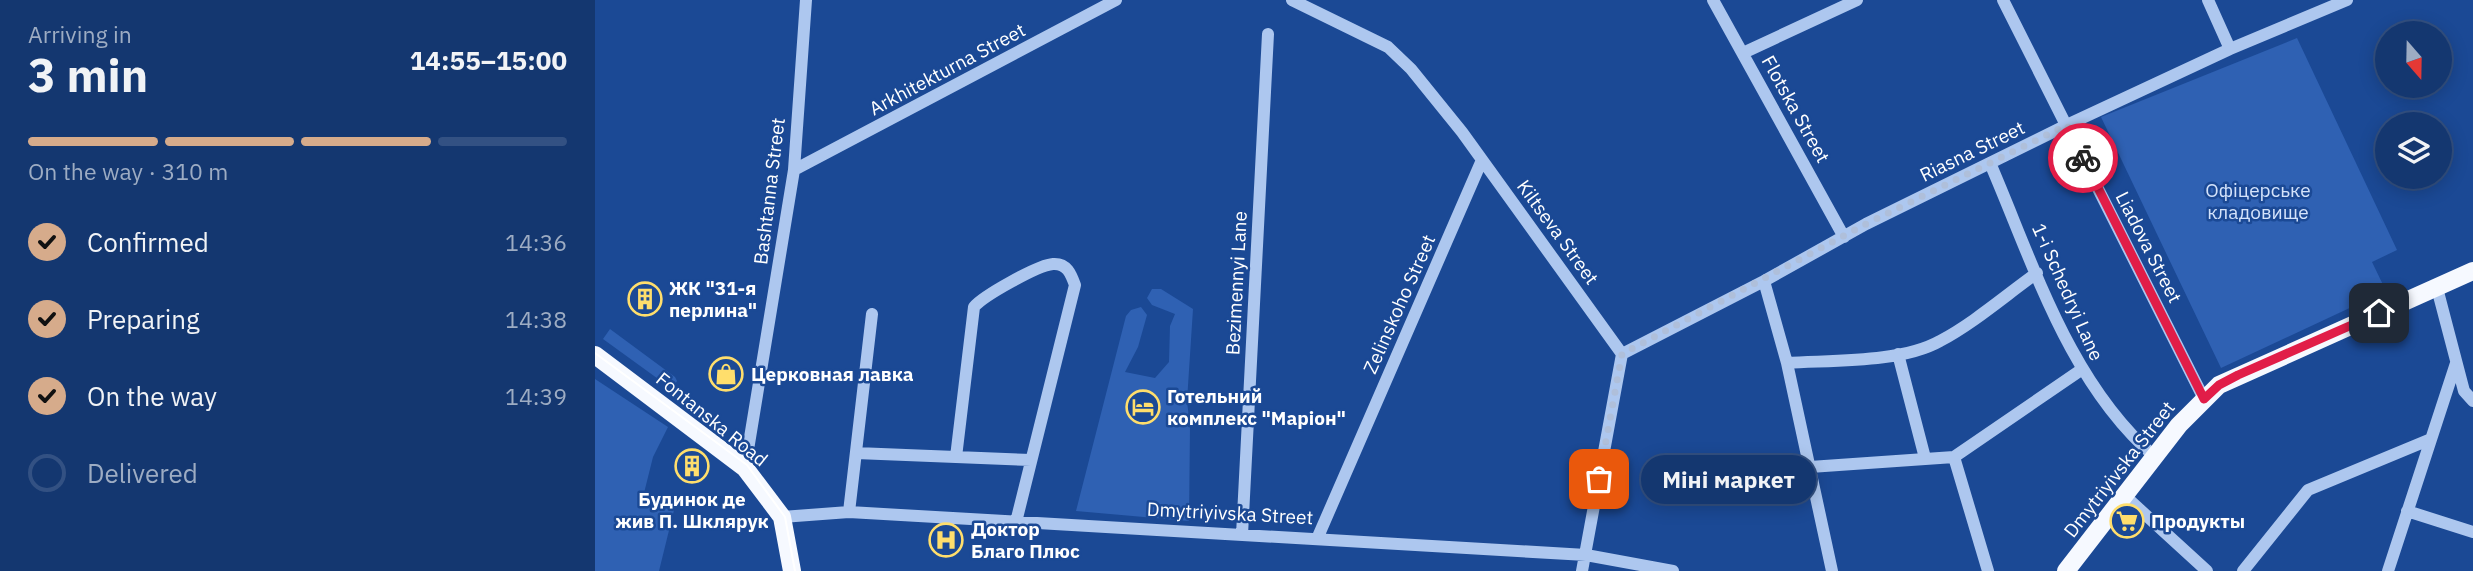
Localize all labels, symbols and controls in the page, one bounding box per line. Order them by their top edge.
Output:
street label: Arkhitekturna Street [865,18,1029,120]
text: Arriving in [28,19,132,49]
north arrow [2375,21,2452,98]
map controls [2375,21,2452,189]
text: 14:55–15:00 [410,43,567,77]
text: 3 min [28,45,148,105]
street label: Flotska Street [1757,51,1835,167]
button: layers [2375,112,2452,189]
street label: Riasna Street [1916,115,2028,187]
street label: Bashtanna Street [748,116,790,266]
courier [2048,123,2118,193]
icon: bike [2064,139,2102,177]
text: On the way · 310 m [28,156,228,186]
street label: Kiltseva Street [1512,175,1604,289]
park label: Офіцерське кладовище [2205,178,2311,224]
street label: Liadova Street [2111,187,2187,307]
street label: Bezimennyi Lane [1220,210,1252,356]
street label: 1-i Schedryi Lane [2027,220,2109,364]
icon: check [28,223,66,261]
text: Confirmed [87,225,209,259]
text: 14:36 [505,227,567,257]
street label: Zelinskoho Street [1358,231,1440,377]
place label: ЖК "31-я перлина" [669,276,757,322]
building icon: ЖК "31-я перлина" [626,280,664,318]
pin [2349,283,2409,343]
icon: home [2360,294,2398,332]
icon: check [28,300,66,338]
text: Preparing [87,302,200,336]
text: 14:38 [505,304,567,334]
shop icon: Церковная лавка [707,355,745,393]
place label: Церковная лавка [751,362,914,386]
street label: Fontanska Road [651,367,773,471]
icon: check [28,377,66,415]
text: On the way [87,379,217,413]
text: 14:39 [505,381,567,411]
place label: Готельний комплекс "Маріон" [1167,384,1346,430]
hotel icon: Готельний комплекс "Маріон" [1124,388,1162,426]
street label: Dmytriyivska Street [2058,396,2180,542]
building icon: Будинок де жив П. Шклярук [673,447,711,485]
pin [1569,449,1629,509]
callout: Міні маркет [1641,454,1816,504]
text: Delivered [87,456,198,490]
icon: bag [1580,460,1618,498]
text: Міні маркет [1662,464,1795,494]
place label: Будинок де жив П. Шклярук [615,487,769,533]
street label: Dmytriyivska Street [1146,497,1314,529]
supermarket icon: Продукты [2108,502,2146,540]
place label: Продукты [2151,509,2245,533]
place label: Доктор Благо Плюс [971,517,1080,563]
hospital icon: Доктор Благо Плюс [927,521,965,559]

